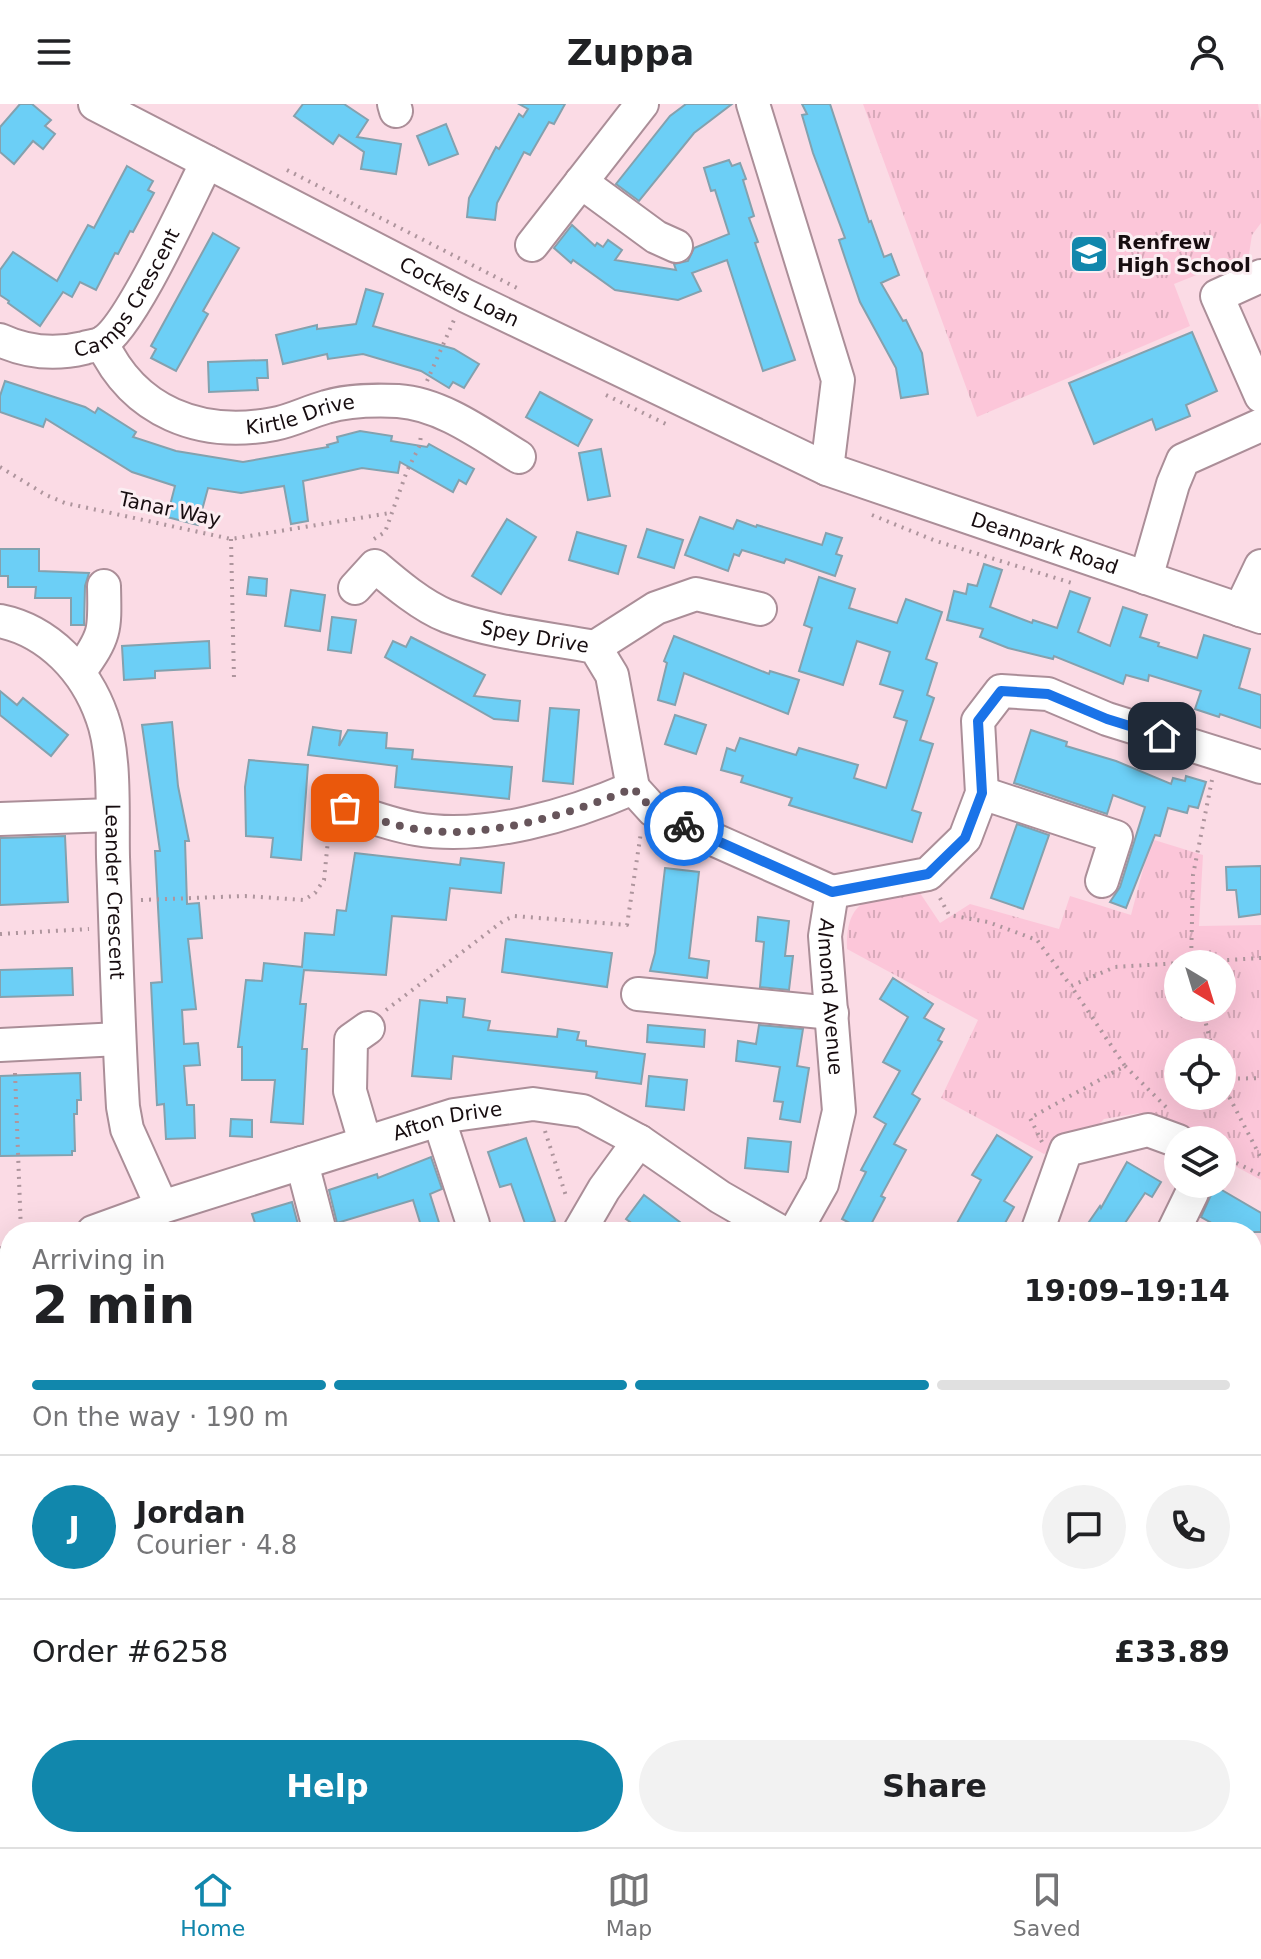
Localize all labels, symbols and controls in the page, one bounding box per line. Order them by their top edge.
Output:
icon: menu [32,30,76,74]
icon: person [1185,30,1229,74]
text: Zuppa [567,32,694,73]
street label: Camps Crescent [72,224,185,362]
place label: Renfrew High School [1117,230,1251,277]
school or university icon: Renfrew High School [1068,233,1110,275]
street label: Cockels Loan [396,252,523,332]
street label: Kirtle Drive [245,390,356,439]
street label: Tanar Way [116,486,223,532]
street label: Deanpark Road [968,507,1121,579]
street label: Spey Drive [478,615,591,658]
pin [1128,702,1196,770]
icon: home [1140,714,1184,758]
pin [311,774,379,842]
icon: bag [323,786,367,830]
courier [644,786,724,866]
street label: Leander Crescent [101,804,129,980]
icon: bike [662,804,706,848]
street label: Almond Avenue [813,917,848,1076]
north arrow [1164,950,1236,1022]
map controls [1164,950,1236,1198]
button: locate [1164,1038,1236,1110]
street label: Afton Drive [390,1096,504,1146]
button: layers [1164,1126,1236,1198]
text: Arriving in [32,1245,166,1275]
text: 19:09–19:14 [1024,1273,1230,1308]
text: 2 min [32,1275,195,1335]
text: On the way · 190 m [32,1402,289,1432]
button: chat [1042,1485,1126,1569]
button: phone [1146,1485,1230,1569]
text: Jordan [136,1495,246,1530]
text: J [68,1510,80,1545]
text: Courier · 4.8 [136,1530,297,1560]
text: Order #6258 [32,1634,228,1669]
text: £33.89 [1114,1634,1230,1669]
button: Help [32,1740,623,1832]
button: Share [639,1740,1230,1832]
tab: Home [180,1868,245,1941]
tab: Map [606,1868,652,1941]
tab: Saved [1013,1868,1081,1941]

